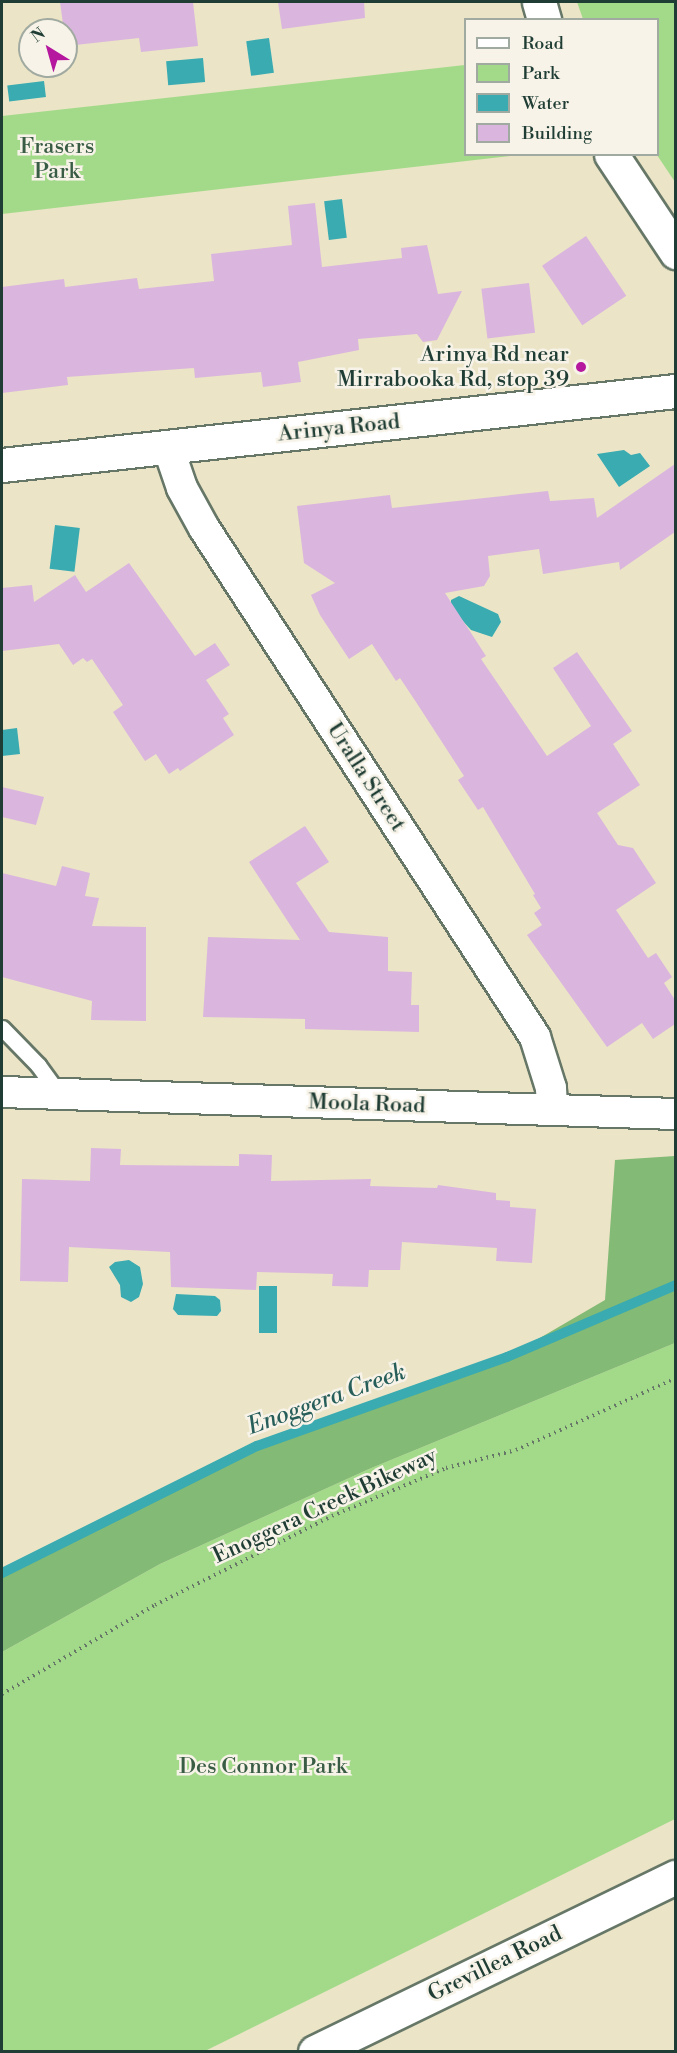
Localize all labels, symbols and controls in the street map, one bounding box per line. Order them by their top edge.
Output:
north arrow [18,18,78,78]
legend [464,18,659,156]
text: N [27,23,49,47]
text: Road [522,32,564,55]
text: Park [522,62,559,85]
text: Water [522,92,569,115]
text: Building [522,122,592,145]
park label: Frasers Park [20,133,94,184]
place label: Arinya Rd near Mirrabooka Rd, stop 39 [337,341,569,392]
marker: Arinya Rd near Mirrabooka Rd, stop 39 [574,360,588,374]
street label: Arinya Road [277,408,401,448]
street label: Uralla Street [321,717,411,837]
street label: Moola Road [308,1089,426,1119]
water label: Enoggera Creek [244,1358,410,1442]
street label: Enoggera Creek Bikeway [209,1442,441,1570]
park label: Des Connor Park [179,1754,347,1780]
street label: Grevillea Road [424,1920,566,2008]

